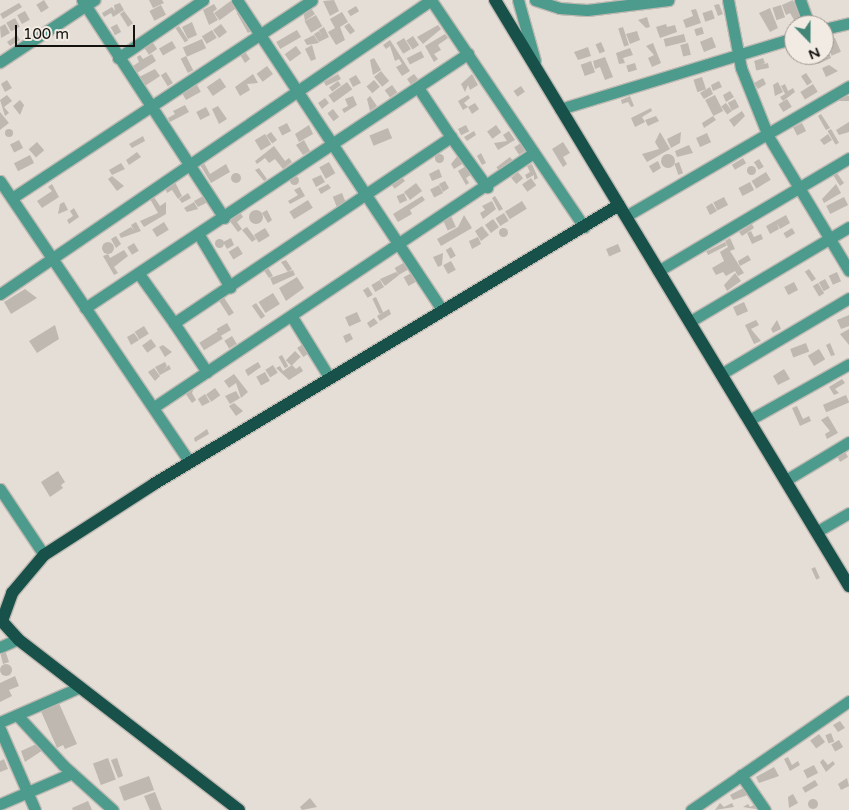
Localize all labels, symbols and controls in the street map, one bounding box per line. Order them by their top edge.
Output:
scale bar [18,15,138,47]
north arrow [784,15,834,65]
text: 100 m [23,25,69,43]
text: N [806,43,823,63]

